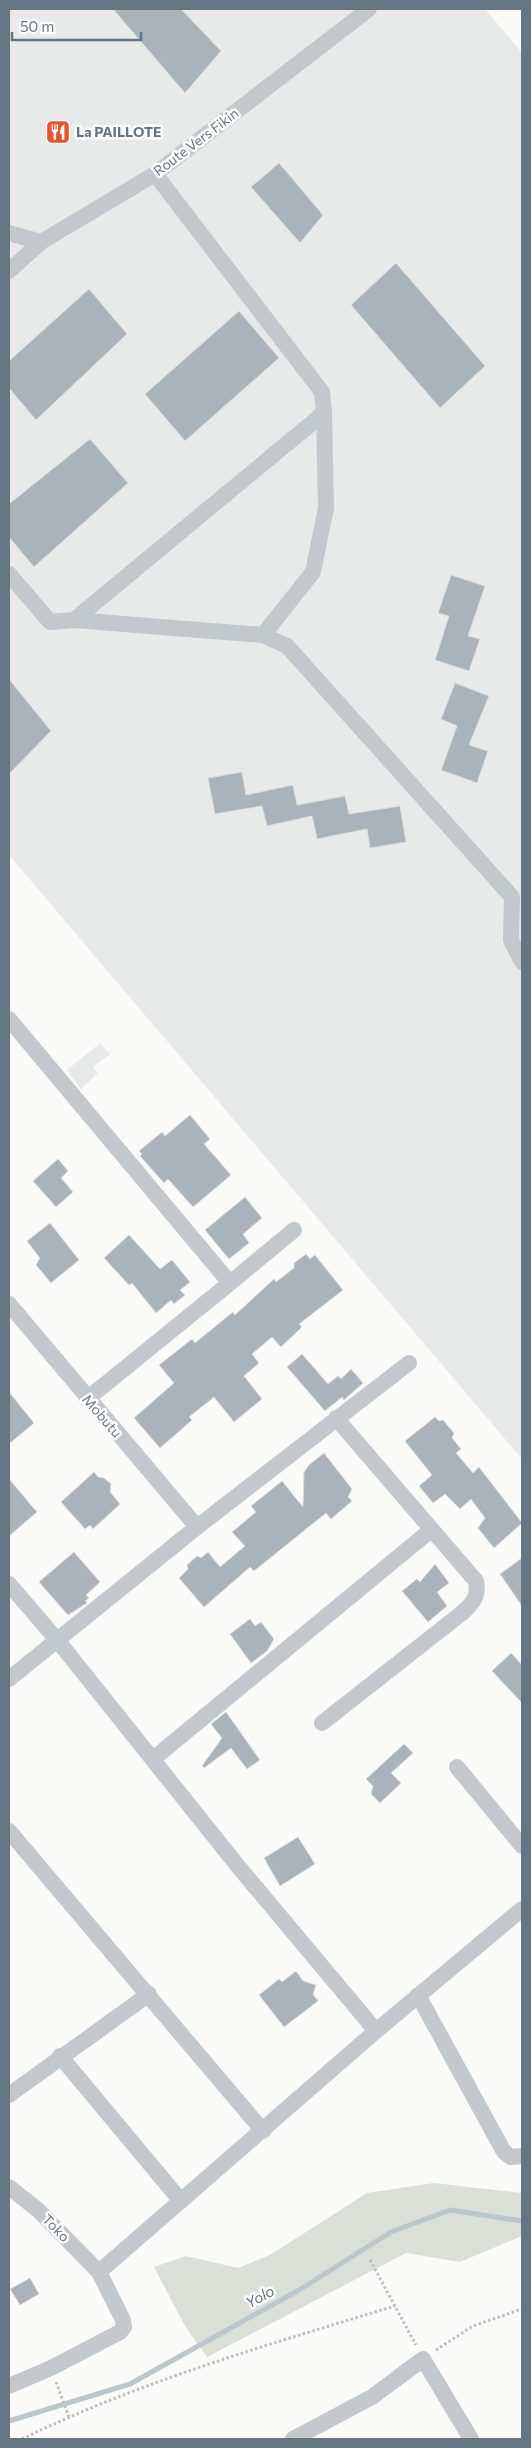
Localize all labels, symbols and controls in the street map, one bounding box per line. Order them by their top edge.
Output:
scale bar [12,10,141,42]
text: 50 m [20,17,54,35]
street label: Route Vers Fikin [150,104,242,179]
restaurant icon: La PAILLOTE [45,119,71,145]
place label: La PAILLOTE [76,123,161,140]
street label: Mobutu [79,1391,126,1441]
street label: Toko [39,2210,74,2245]
water label: Yolo [242,2281,277,2311]

